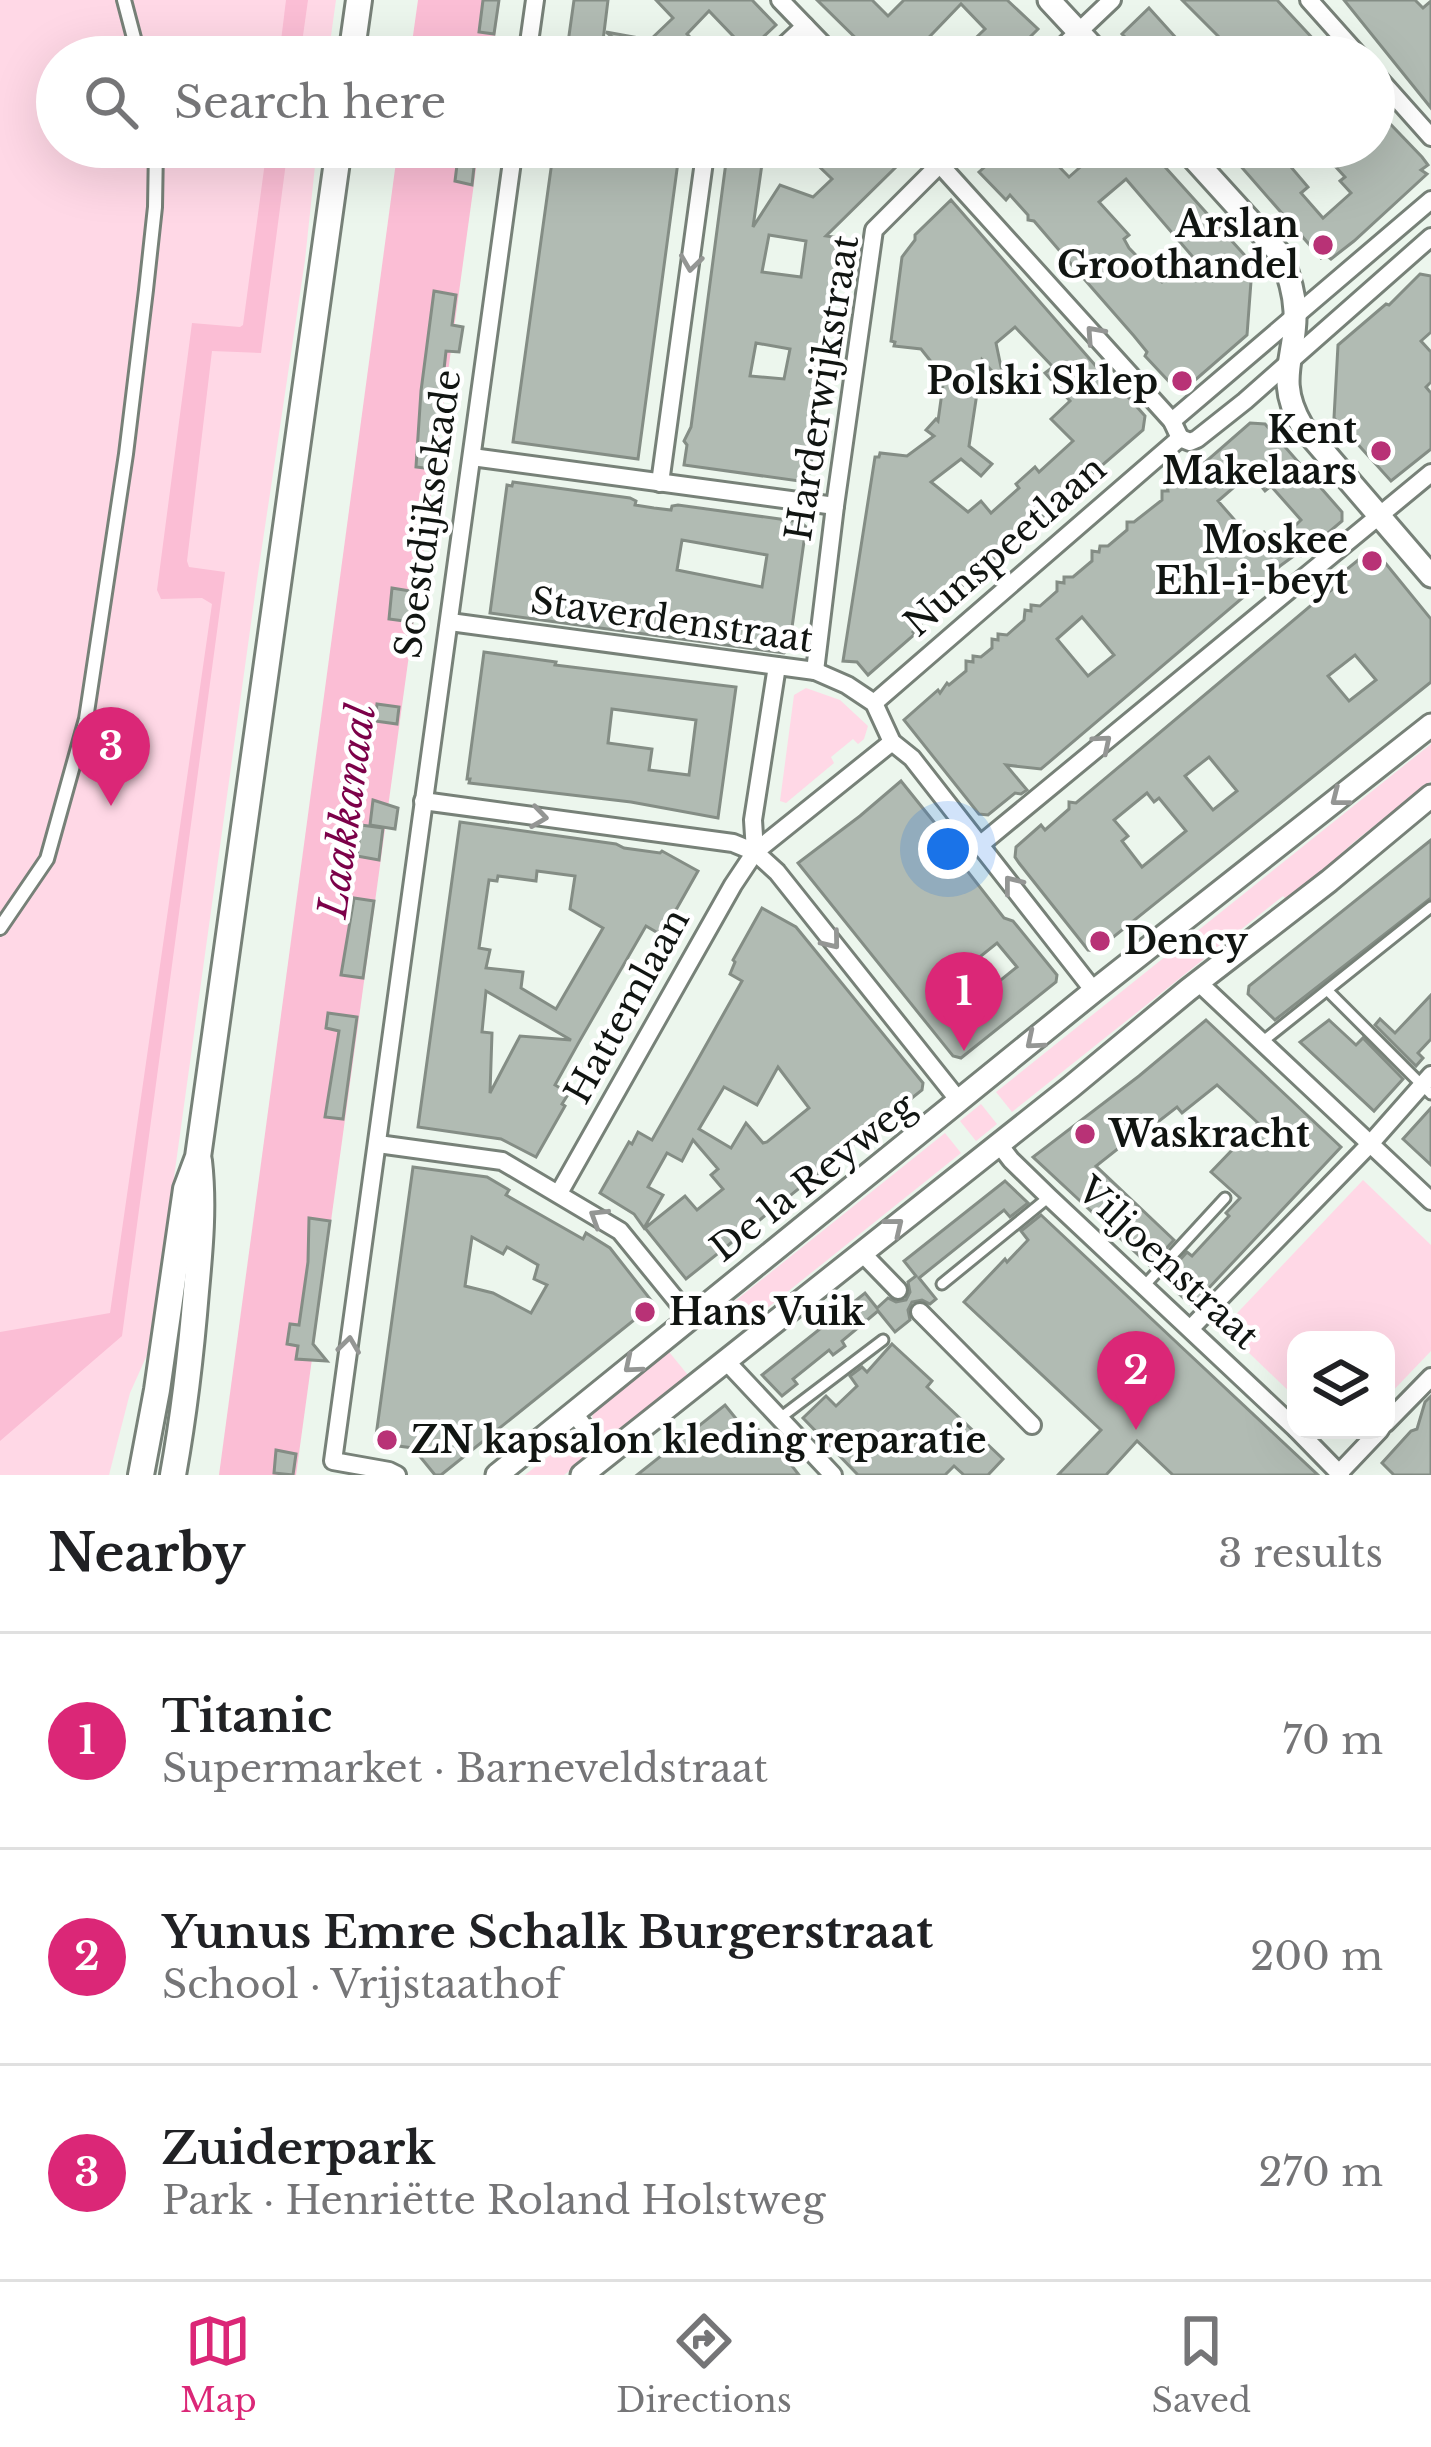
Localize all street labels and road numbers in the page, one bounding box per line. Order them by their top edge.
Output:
street label: Harderwijkstraat [776,232,868,544]
street label: Soestdijksekade [385,367,471,661]
street label: Nunspeetlaan [895,446,1115,646]
street label: Staverdenstraat [528,578,817,662]
street label: Hattemlaan [555,901,699,1111]
street label: De la Reyweg [701,1083,925,1271]
street label: Viljoenstraat [1067,1167,1269,1359]

